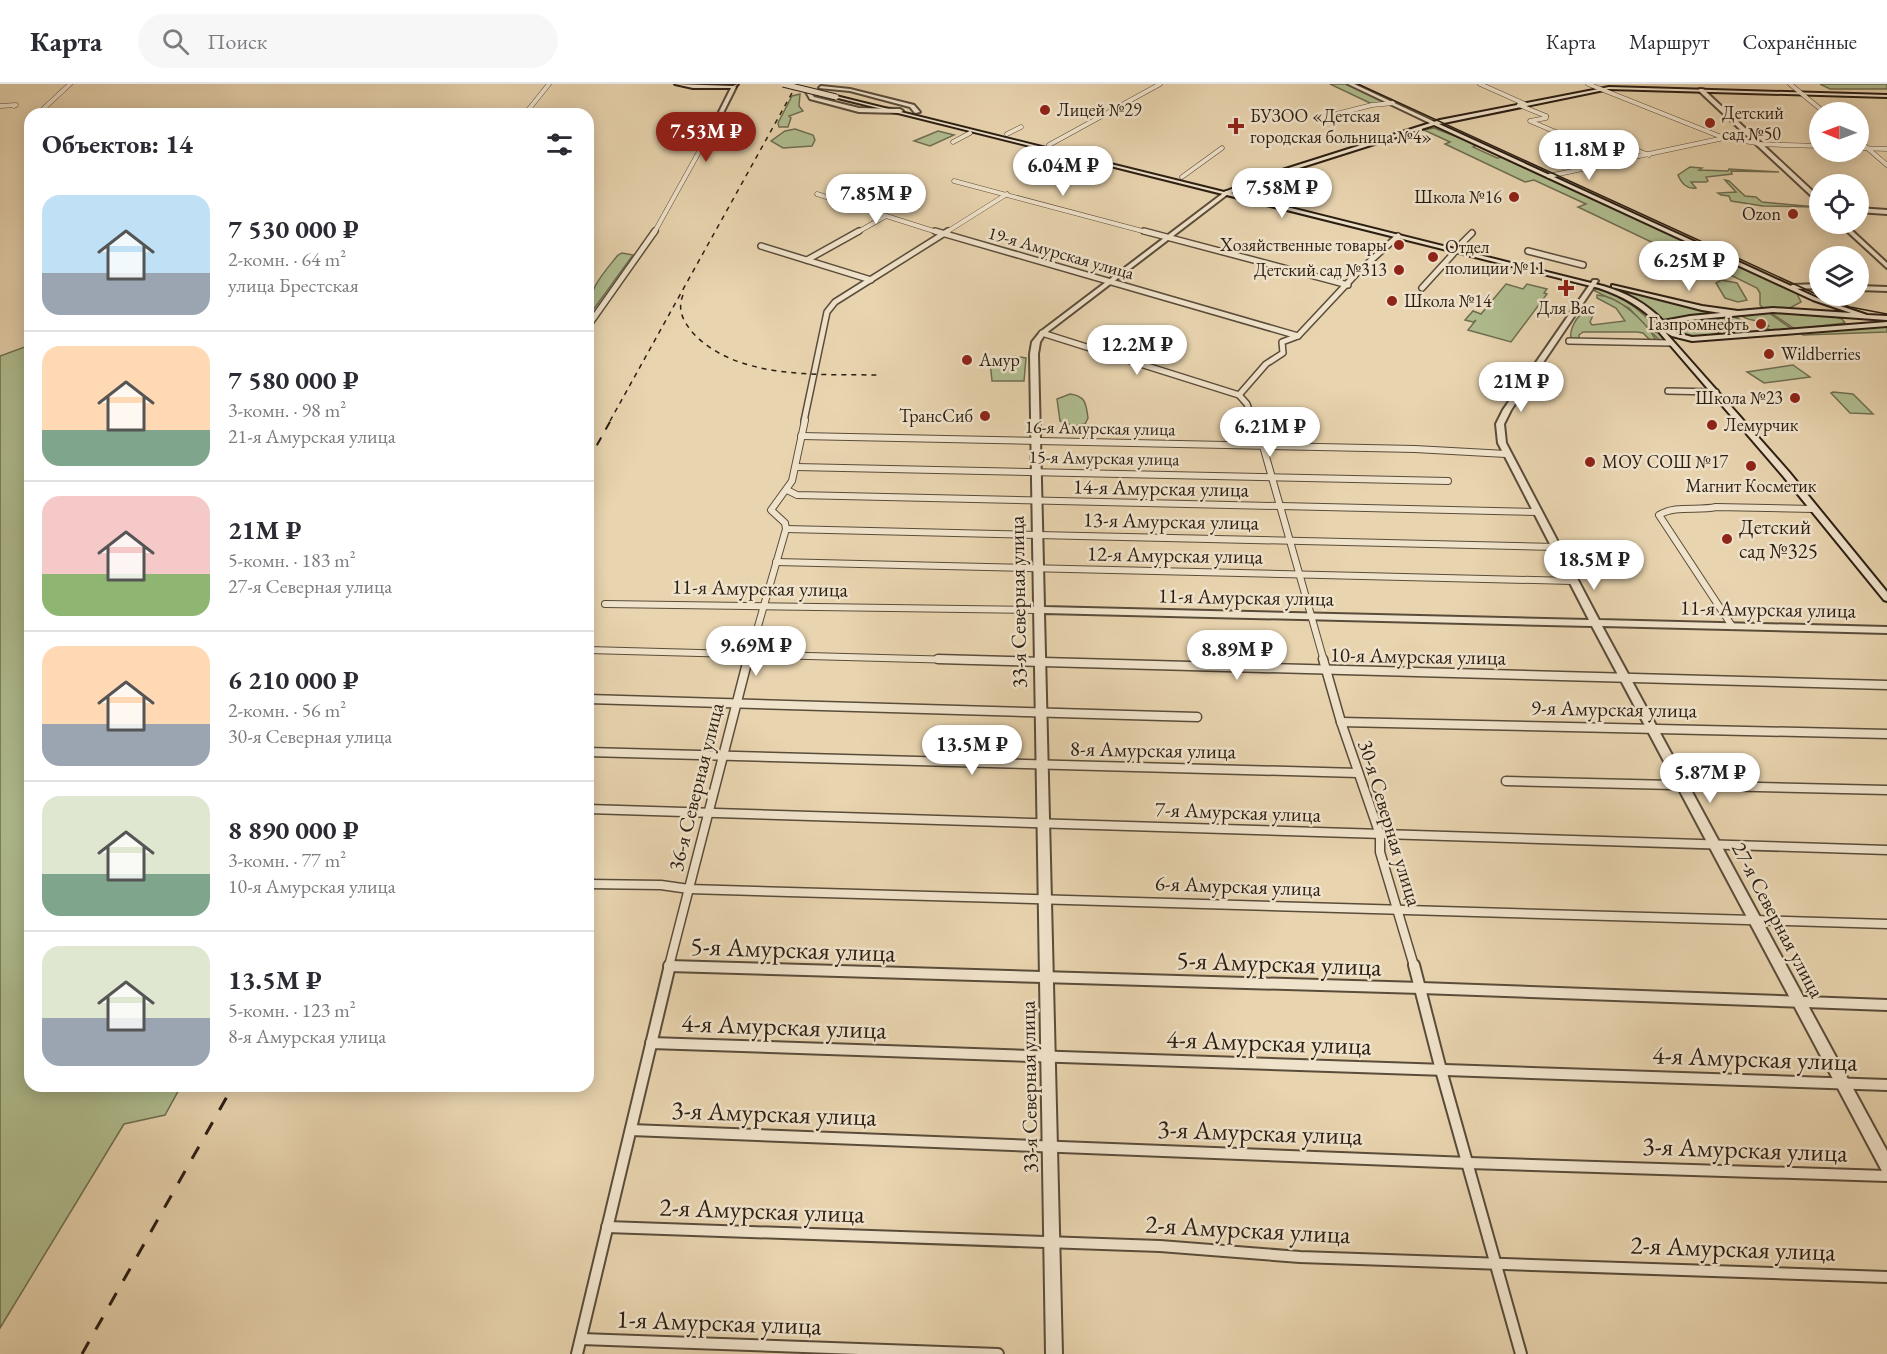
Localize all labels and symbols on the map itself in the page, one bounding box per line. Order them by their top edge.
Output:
place label: Лицей №29 [1057,98,1142,121]
place label: Детский сад №50 [1722,101,1784,145]
north arrow [1809,102,1869,162]
marker: Лицей №29 [1038,103,1052,117]
place label: БУЗОО «Детская городская больница №4» [1250,104,1432,148]
pin: 7.53M ₽ [651,112,761,163]
marker: Детский сад №50 [1703,116,1717,130]
marker: БУЗОО «Детская городская больница №4» [1227,117,1245,135]
pin: 11.8M ₽ [1534,130,1644,181]
pin: 6.04M ₽ [1008,146,1118,197]
pin: 7.58M ₽ [1227,168,1337,219]
pin: 7.85M ₽ [821,174,931,225]
place label: Школа №16 [1414,185,1502,208]
marker: Школа №16 [1507,190,1521,204]
place label: Ozon [1742,202,1781,225]
marker: Ozon [1786,207,1800,221]
street label: 19-я Амурская улица [985,221,1138,285]
place label: Хозяйственные товары [1219,233,1387,256]
place label: Отдел полиции №11 [1445,235,1545,279]
marker: Хозяйственные товары [1392,238,1406,252]
pin: 6.25M ₽ [1634,241,1744,292]
marker: Отдел полиции №11 [1426,250,1440,264]
place label: Детский сад №313 [1254,258,1387,281]
marker: Детский сад №313 [1392,263,1406,277]
marker: Для Вас [1559,281,1573,295]
place label: Школа №14 [1404,289,1492,312]
marker: Школа №14 [1385,294,1399,308]
place label: Для Вас [1537,296,1595,319]
place label: Газпромнефть [1648,312,1749,335]
marker: Газпромнефть [1754,317,1768,331]
pin: 12.2M ₽ [1082,325,1192,376]
place label: Wildberries [1781,342,1861,365]
marker: Wildberries [1762,347,1776,361]
place label: Амур [978,348,1020,371]
marker: Амур [960,353,974,367]
pin: 21M ₽ [1479,362,1563,413]
place label: Школа №23 [1695,386,1783,409]
marker: Школа №23 [1788,391,1802,405]
place label: ТрансСиб [899,404,973,427]
pin: 6.21M ₽ [1215,407,1325,458]
marker: ТрансСиб [978,409,992,423]
place label: Лемурчик [1724,413,1799,436]
street label: 16-я Амурская улица [1024,415,1177,440]
marker: Лемурчик [1705,418,1719,432]
street label: 15-я Амурская улица [1028,445,1181,470]
place label: МОУ СОШ №17 [1602,450,1729,473]
marker: МОУ СОШ №17 [1583,455,1597,469]
marker: Магнит Косметик [1744,459,1758,473]
street label: 14-я Амурская улица [1073,472,1250,503]
place label: Магнит Косметик [1686,474,1817,497]
street label: 13-я Амурская улица [1083,505,1260,536]
place label: Детский сад №325 [1739,513,1818,564]
street label: 33-я Северная улица [1002,515,1033,689]
marker: Детский сад №325 [1720,532,1734,546]
street label: 12-я Амурская улица [1087,539,1264,570]
pin: 18.5M ₽ [1539,540,1649,591]
street label: 11-я Амурская улица [672,572,849,603]
street label: 11-я Амурская улица [1158,581,1335,612]
street label: 11-я Амурская улица [1680,593,1857,624]
pin: 9.69M ₽ [701,626,811,677]
pin: 8.89M ₽ [1182,630,1292,681]
street label: 10-я Амурская улица [1330,640,1507,671]
street label: 9-я Амурская улица [1531,694,1698,723]
street label: 36-я Северная улица [662,699,730,874]
pin: 13.5M ₽ [917,725,1027,776]
street label: 8-я Амурская улица [1070,735,1237,764]
street label: 30-я Северная улица [1352,736,1429,910]
pin: 5.87M ₽ [1655,753,1765,804]
street label: 7-я Амурская улица [1155,795,1322,828]
street label: 27-я Северная улица [1726,837,1831,1003]
street label: 6-я Амурская улица [1155,869,1322,902]
street label: 5-я Амурская улица [690,928,897,970]
street label: 5-я Амурская улица [1176,942,1383,984]
street label: 33-я Северная улица [1013,1000,1044,1174]
street label: 4-я Амурская улица [681,1005,888,1047]
street label: 4-я Амурская улица [1166,1021,1373,1063]
street label: 4-я Амурская улица [1652,1037,1859,1079]
street label: 3-я Амурская улица [671,1092,878,1134]
street label: 3-я Амурская улица [1157,1111,1364,1153]
street label: 3-я Амурская улица [1642,1128,1849,1170]
street label: 2-я Амурская улица [659,1189,866,1231]
street label: 2-я Амурская улица [1144,1207,1352,1251]
street label: 2-я Амурская улица [1630,1227,1837,1269]
street label: 1-я Амурская улица [616,1301,823,1343]

